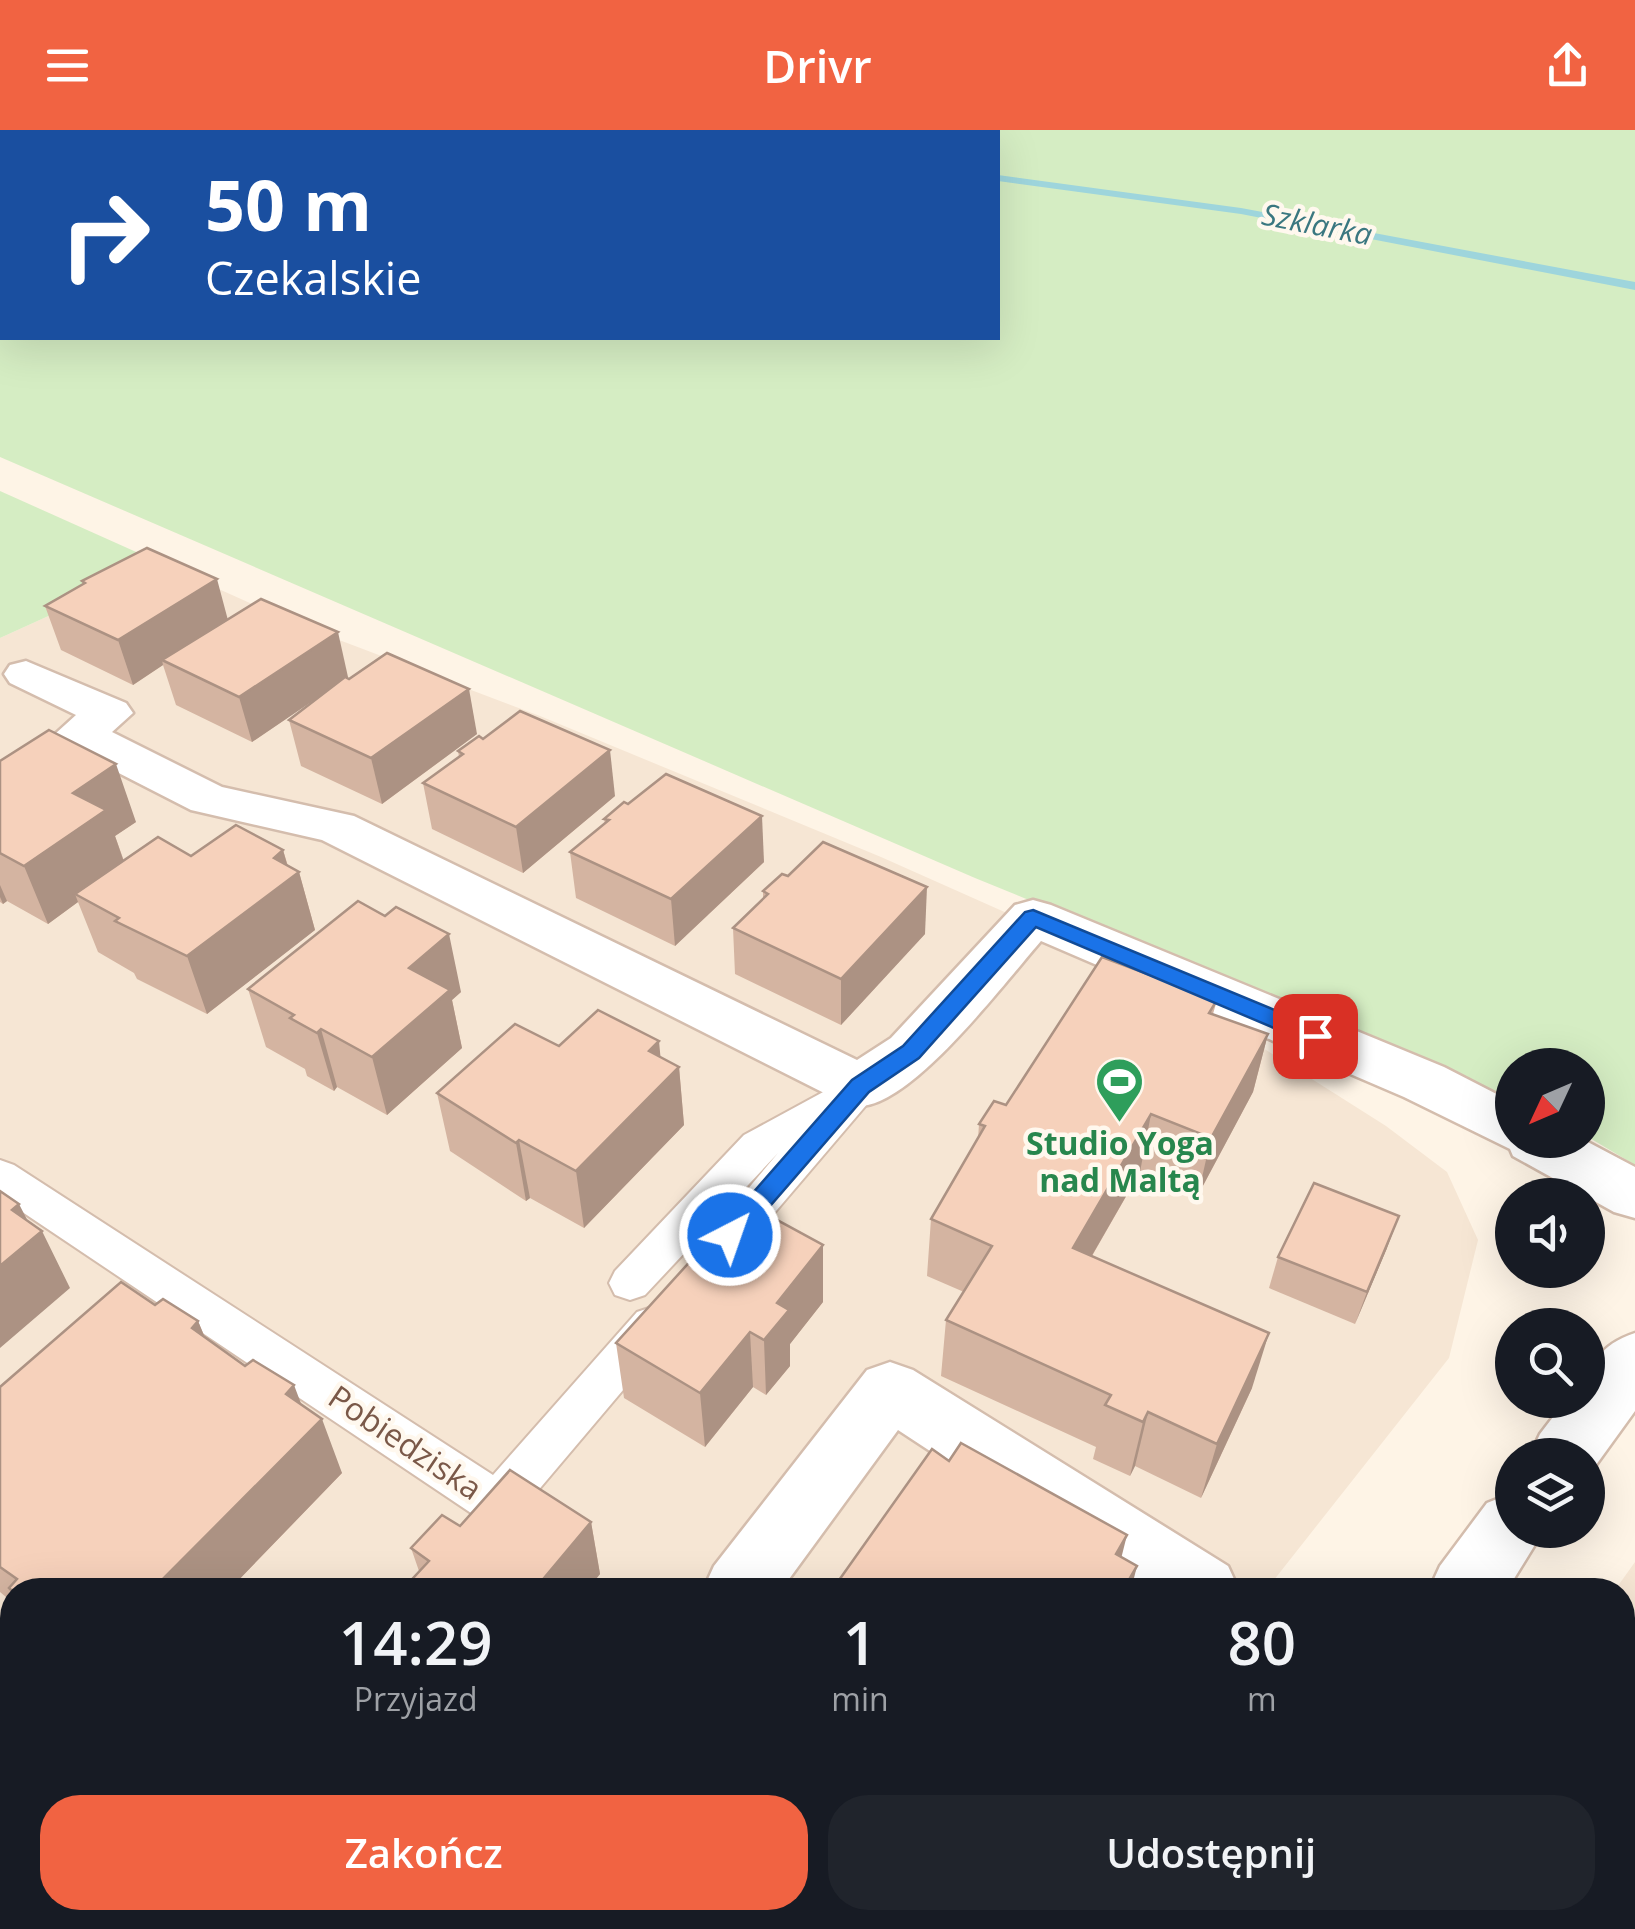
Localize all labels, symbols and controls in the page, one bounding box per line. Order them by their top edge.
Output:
text: Drivr [763,35,872,96]
icon: menu [40,38,95,93]
icon: share [1540,38,1595,93]
text: 50 m [205,156,372,252]
icon: right [40,170,170,300]
water label: Szklarka [1259,193,1376,254]
text: Czekalskie [205,247,421,308]
pin [1273,994,1358,1079]
icon: arrive [1288,1009,1343,1064]
north arrow [1495,1048,1605,1158]
map controls [1495,1048,1605,1548]
sports icon: Studio Yoga nad Maltą [1094,1056,1146,1124]
place label: Studio Yoga nad Maltą [1026,1121,1214,1201]
button: sound [1495,1178,1605,1288]
position arrow [678,1183,782,1287]
button: search [1495,1308,1605,1418]
street label: Pobiedziska [321,1375,491,1509]
button: layers [1495,1438,1605,1548]
text: 14:29 [339,1601,493,1683]
text: 1 [843,1601,877,1683]
text: 80 [1228,1601,1296,1683]
text: Przyjazd [354,1677,478,1720]
text: min [831,1677,889,1720]
text: m [1247,1677,1277,1720]
button: Zakończ [40,1795,808,1910]
button: Udostępnij [828,1795,1595,1910]

